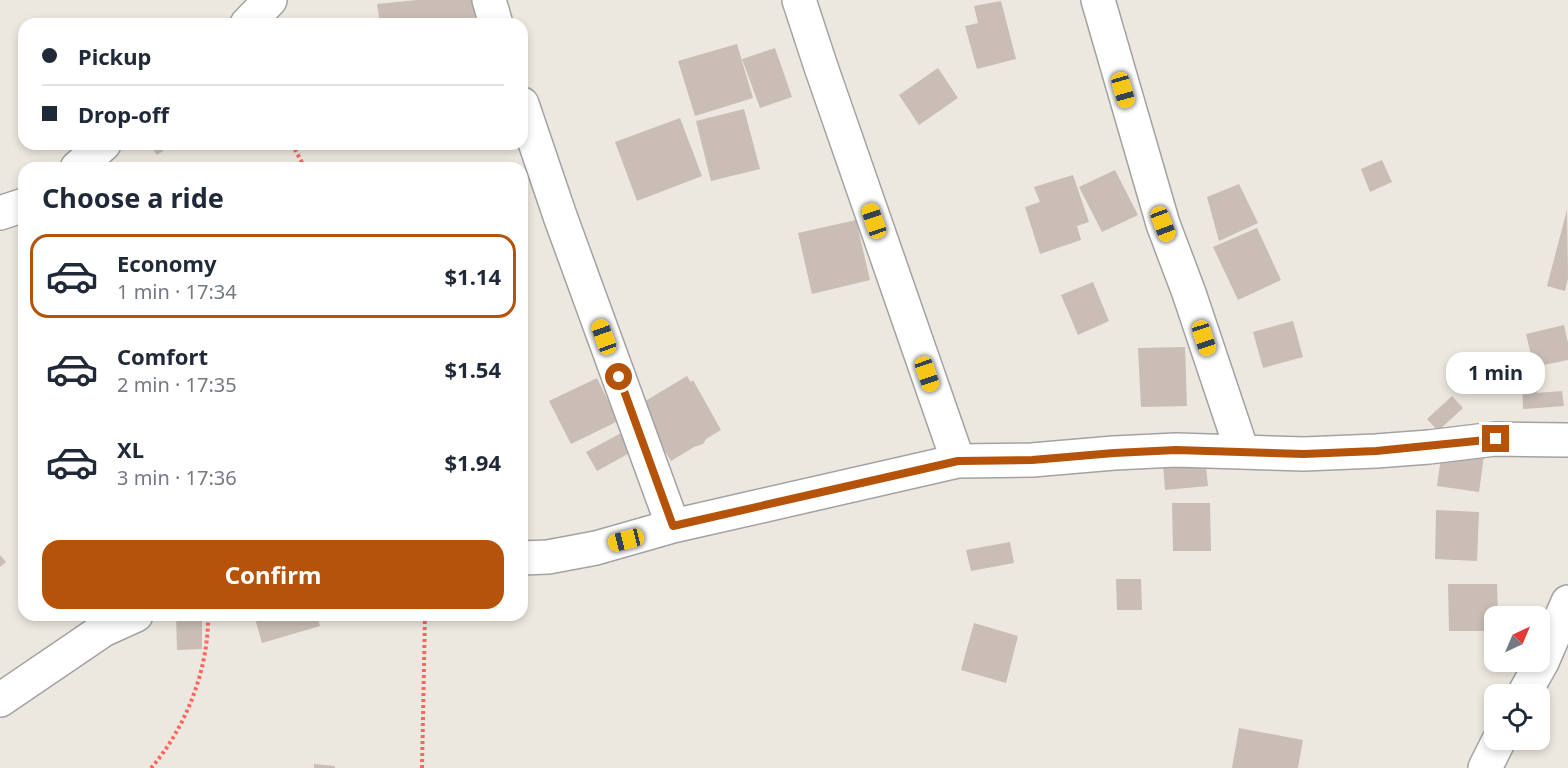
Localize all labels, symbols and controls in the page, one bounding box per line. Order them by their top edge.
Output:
text: Pickup [78,41,151,71]
car [1109,70,1137,110]
text: Drop-off [78,99,169,129]
text: Choose a ride [42,179,224,216]
car [860,201,888,241]
car [1148,204,1178,244]
text: Economy [117,248,216,278]
icon: car [45,249,99,303]
text: $1.14 [444,261,501,291]
text: 1 min · 17:34 [117,278,237,305]
car [589,317,619,357]
car [1190,318,1218,358]
text: Comfort [117,341,208,371]
icon: car [45,342,99,396]
callout: 1 min [1446,352,1546,394]
text: $1.54 [444,354,501,384]
car [913,354,941,394]
text: 1 min [1468,359,1523,386]
route start [605,363,632,390]
text: 2 min · 17:35 [117,371,237,398]
route end [1482,425,1509,452]
text: XL [117,434,144,464]
icon: car [45,435,99,489]
text: $1.94 [444,447,501,477]
text: 3 min · 17:36 [117,464,237,491]
car [606,527,646,553]
button: Confirm [42,540,504,609]
north arrow [1484,606,1550,672]
map controls [1484,606,1550,750]
button: locate [1484,684,1550,750]

